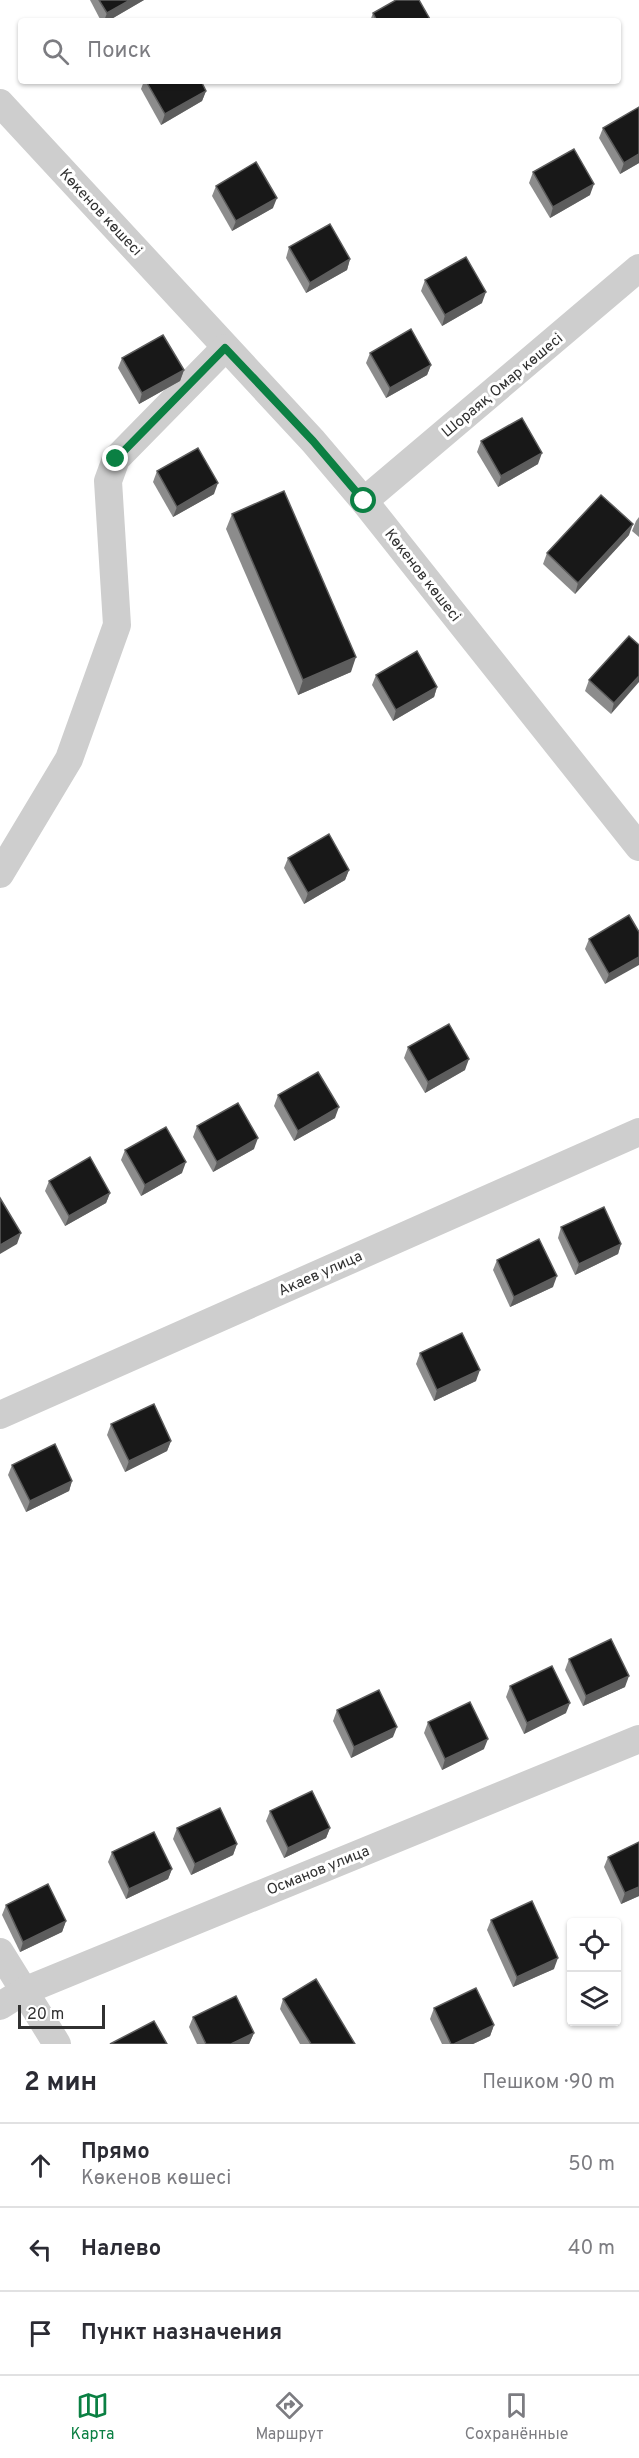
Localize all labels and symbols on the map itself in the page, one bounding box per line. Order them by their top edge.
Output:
street label: Көкенов көшесі [55,165,145,261]
street label: Шораяқ Омар көшесі [438,330,567,442]
route end [102,445,128,471]
route start [350,487,376,513]
street label: Көкенов көшесі [380,526,464,626]
street label: Акаев улица [276,1247,366,1301]
street label: Османов улица [264,1842,373,1901]
scale bar [18,2002,105,2030]

